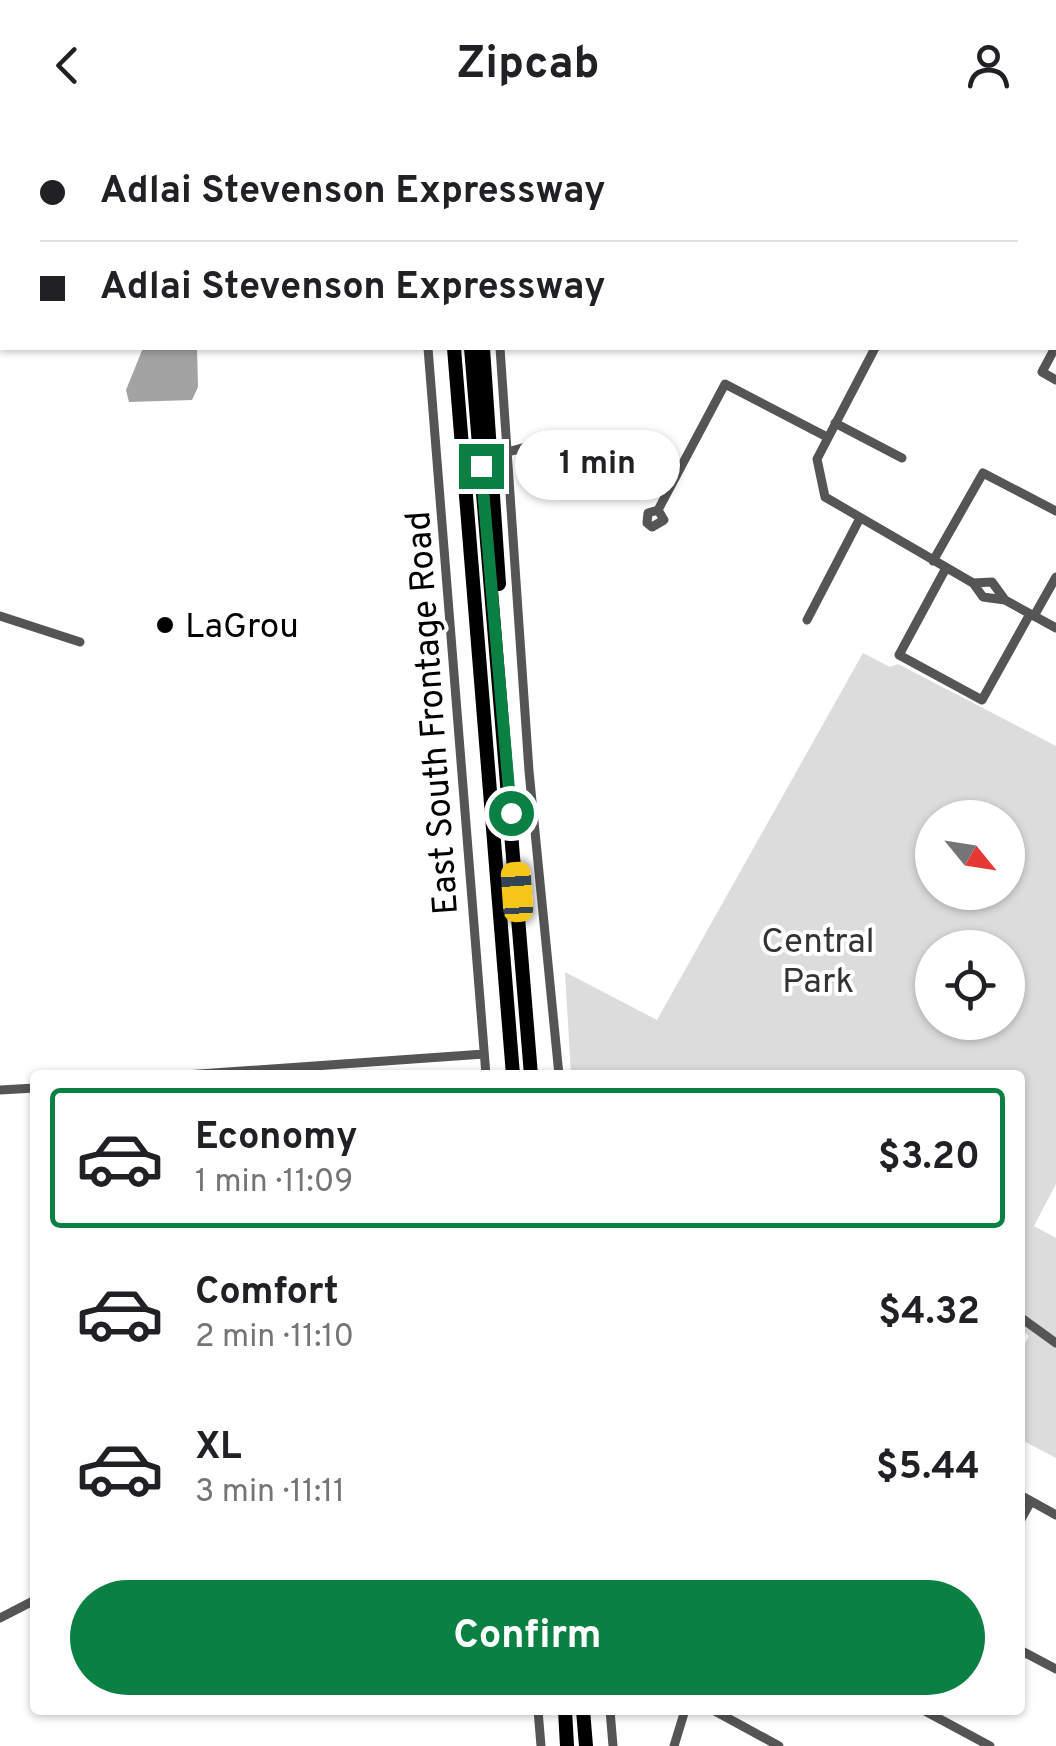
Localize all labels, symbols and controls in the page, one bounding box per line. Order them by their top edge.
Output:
text: Zipcab [457,37,599,94]
icon: back [40,38,95,93]
icon: person [961,38,1016,93]
text: Adlai Stevenson Expressway [100,168,606,217]
text: Adlai Stevenson Expressway [100,264,606,313]
callout: 1 min [516,431,681,501]
route end [459,444,504,489]
text: 1 min [559,445,636,485]
street label: East South Frontage Road [398,509,470,916]
place label: LaGrou [185,606,299,650]
marker: LaGrou [154,614,176,636]
route start [489,791,534,836]
north arrow [915,800,1025,910]
map controls [915,800,1025,1040]
car [500,861,534,923]
park label: Central Park [761,921,875,1005]
button: locate [915,930,1025,1040]
icon: car [75,1113,165,1203]
text: Economy [195,1114,357,1163]
text: $3.20 [878,1134,980,1183]
text: 1 min · 11:09 [195,1163,353,1203]
icon: car [75,1268,165,1358]
text: Comfort [195,1269,339,1318]
text: $4.32 [878,1289,980,1338]
text: 2 min · 11:10 [195,1318,354,1358]
icon: car [75,1423,165,1513]
text: XL [195,1424,242,1473]
text: $5.44 [876,1444,980,1493]
text: 3 min · 11:11 [195,1473,345,1513]
button: Confirm [70,1580,985,1695]

